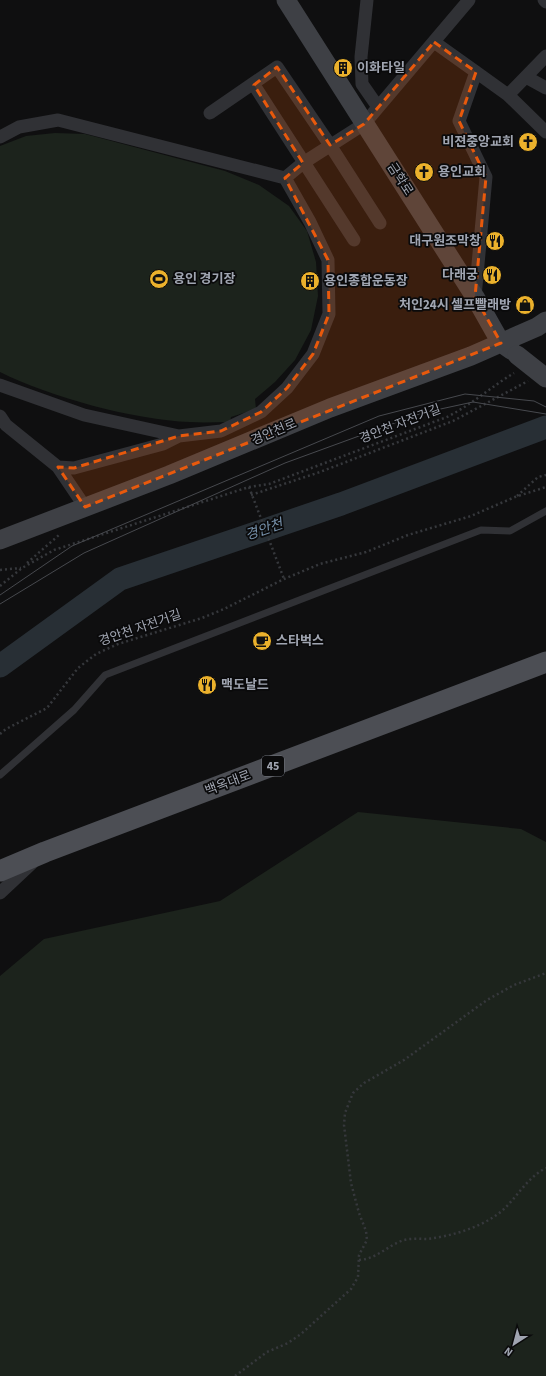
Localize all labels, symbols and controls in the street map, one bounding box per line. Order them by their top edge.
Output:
building icon: 이화타일 [332,57,354,79]
place label: 이화타일 [357,59,405,77]
church icon: 비젼중앙교회 [517,131,539,153]
place label: 비젼중앙교회 [442,133,514,151]
street label: 금학로 [383,159,417,199]
church icon: 용인교회 [413,161,435,183]
place label: 용인교회 [438,163,486,181]
restaurant icon: 대구원조막창 [484,230,506,252]
place label: 대구원조막창 [409,232,481,250]
restaurant icon: 다래궁 [481,264,503,286]
place label: 다래궁 [442,266,478,284]
sports icon: 용인 경기장 [148,268,170,290]
place label: 용인 경기장 [173,270,235,288]
building icon: 용인종합운동장 [299,270,321,292]
place label: 용인종합운동장 [324,272,408,290]
shop icon: 처인24시 셀프빨래방 [514,294,536,316]
place label: 처인24시 셀프빨래방 [399,296,511,314]
street label: 경안천 자전거길 [356,400,444,448]
street label: 경안천로 [248,414,300,450]
water label: 경안천 [242,514,287,546]
street label: 경안천 자전거길 [96,605,184,651]
cafe icon: 스타벅스 [251,630,273,652]
place label: 스타벅스 [276,632,324,650]
restaurant icon: 맥도날드 [196,674,218,696]
place label: 맥도날드 [221,676,269,694]
road number: 45 [262,756,284,776]
street label: 백옥대로 [202,766,254,800]
north arrow [494,1324,534,1364]
text: N [501,1343,516,1360]

